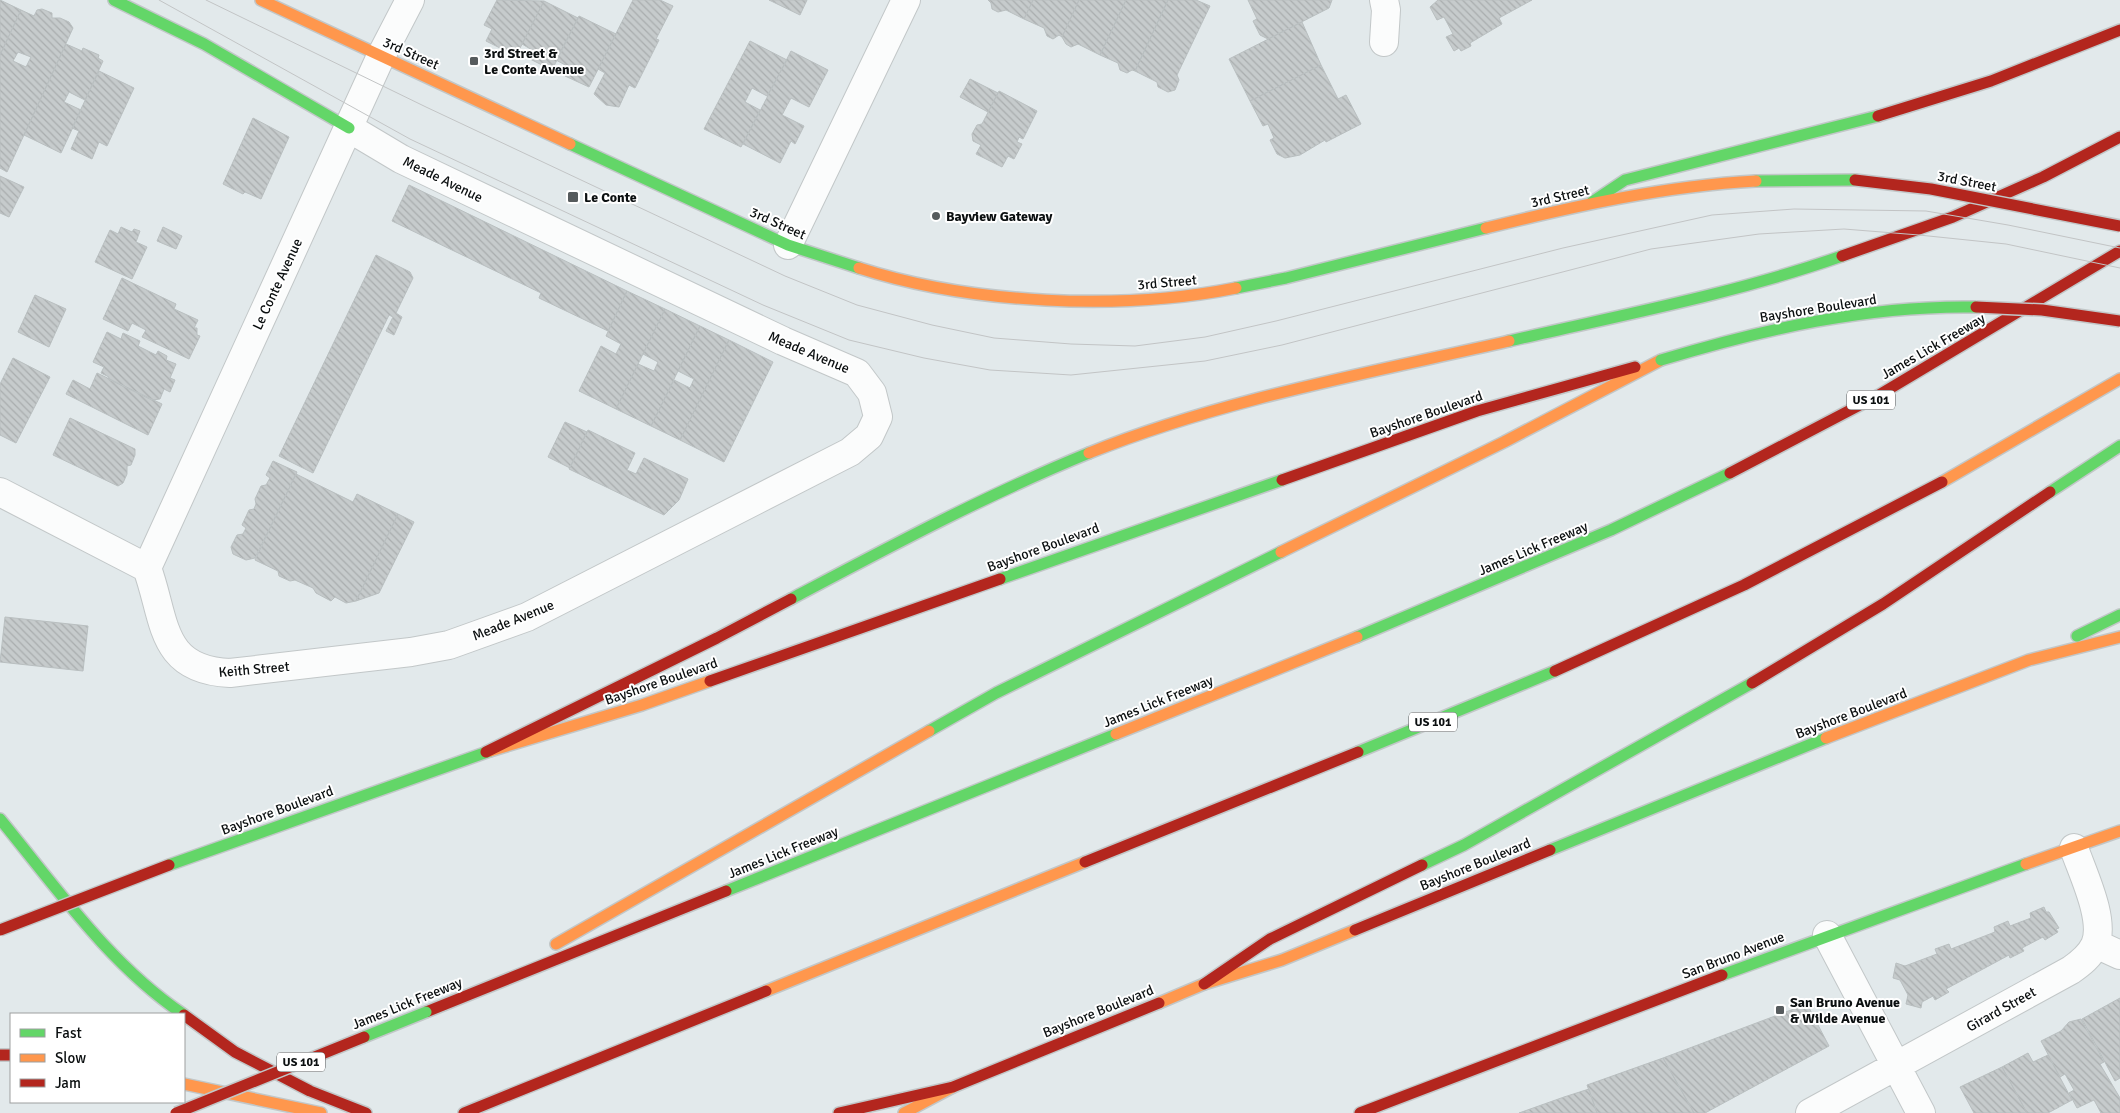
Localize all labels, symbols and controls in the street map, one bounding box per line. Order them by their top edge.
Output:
street label: 3rd Street [380,34,442,73]
place label: 3rd Street & Le Conte Avenue [484,45,584,78]
marker: 3rd Street & Le Conte Avenue [468,55,480,67]
street label: Meade Avenue [400,153,485,206]
street label: 3rd Street [1936,167,1998,196]
street label: 3rd Street [1529,181,1591,211]
place label: Le Conte [584,189,637,206]
marker: Le Conte [566,190,580,204]
street label: 3rd Street [747,204,809,243]
place label: Bayview Gateway [946,208,1052,225]
marker: Bayview Gateway [930,210,942,222]
street label: Le Conte Avenue [249,236,306,333]
street label: 3rd Street [1137,271,1198,294]
street label: Bayshore Boulevard [1758,291,1878,326]
street label: James Lick Freeway [1878,310,1989,383]
street label: Meade Avenue [766,328,852,377]
street label: Bayshore Boulevard [1368,387,1485,442]
road number: US 101 [1847,390,1895,410]
street label: James Lick Freeway [1476,518,1591,579]
street label: Bayshore Boulevard [985,519,1102,576]
street label: Meade Avenue [470,596,557,645]
street label: Bayshore Boulevard [603,654,720,709]
street label: Keith Street [218,658,290,681]
street label: James Lick Freeway [1101,671,1216,731]
street label: Bayshore Boulevard [1793,684,1909,743]
road number: US 101 [1409,712,1457,732]
street label: Bayshore Boulevard [219,782,336,839]
street label: James Lick Freeway [726,822,841,882]
street label: Bayshore Boulevard [1417,834,1533,894]
street label: San Bruno Avenue [1680,928,1787,983]
street label: James Lick Freeway [350,973,465,1033]
street label: Bayshore Boulevard [1040,981,1156,1041]
street label: Girard Street [1963,983,2039,1036]
place label: San Bruno Avenue & Wilde Avenue [1790,994,1900,1027]
marker: San Bruno Avenue & Wilde Avenue [1774,1004,1786,1016]
legend [10,1013,185,1103]
text: Fast [55,1024,82,1042]
text: Slow [55,1049,86,1067]
road number: US 101 [277,1052,325,1072]
text: Jam [55,1074,81,1092]

